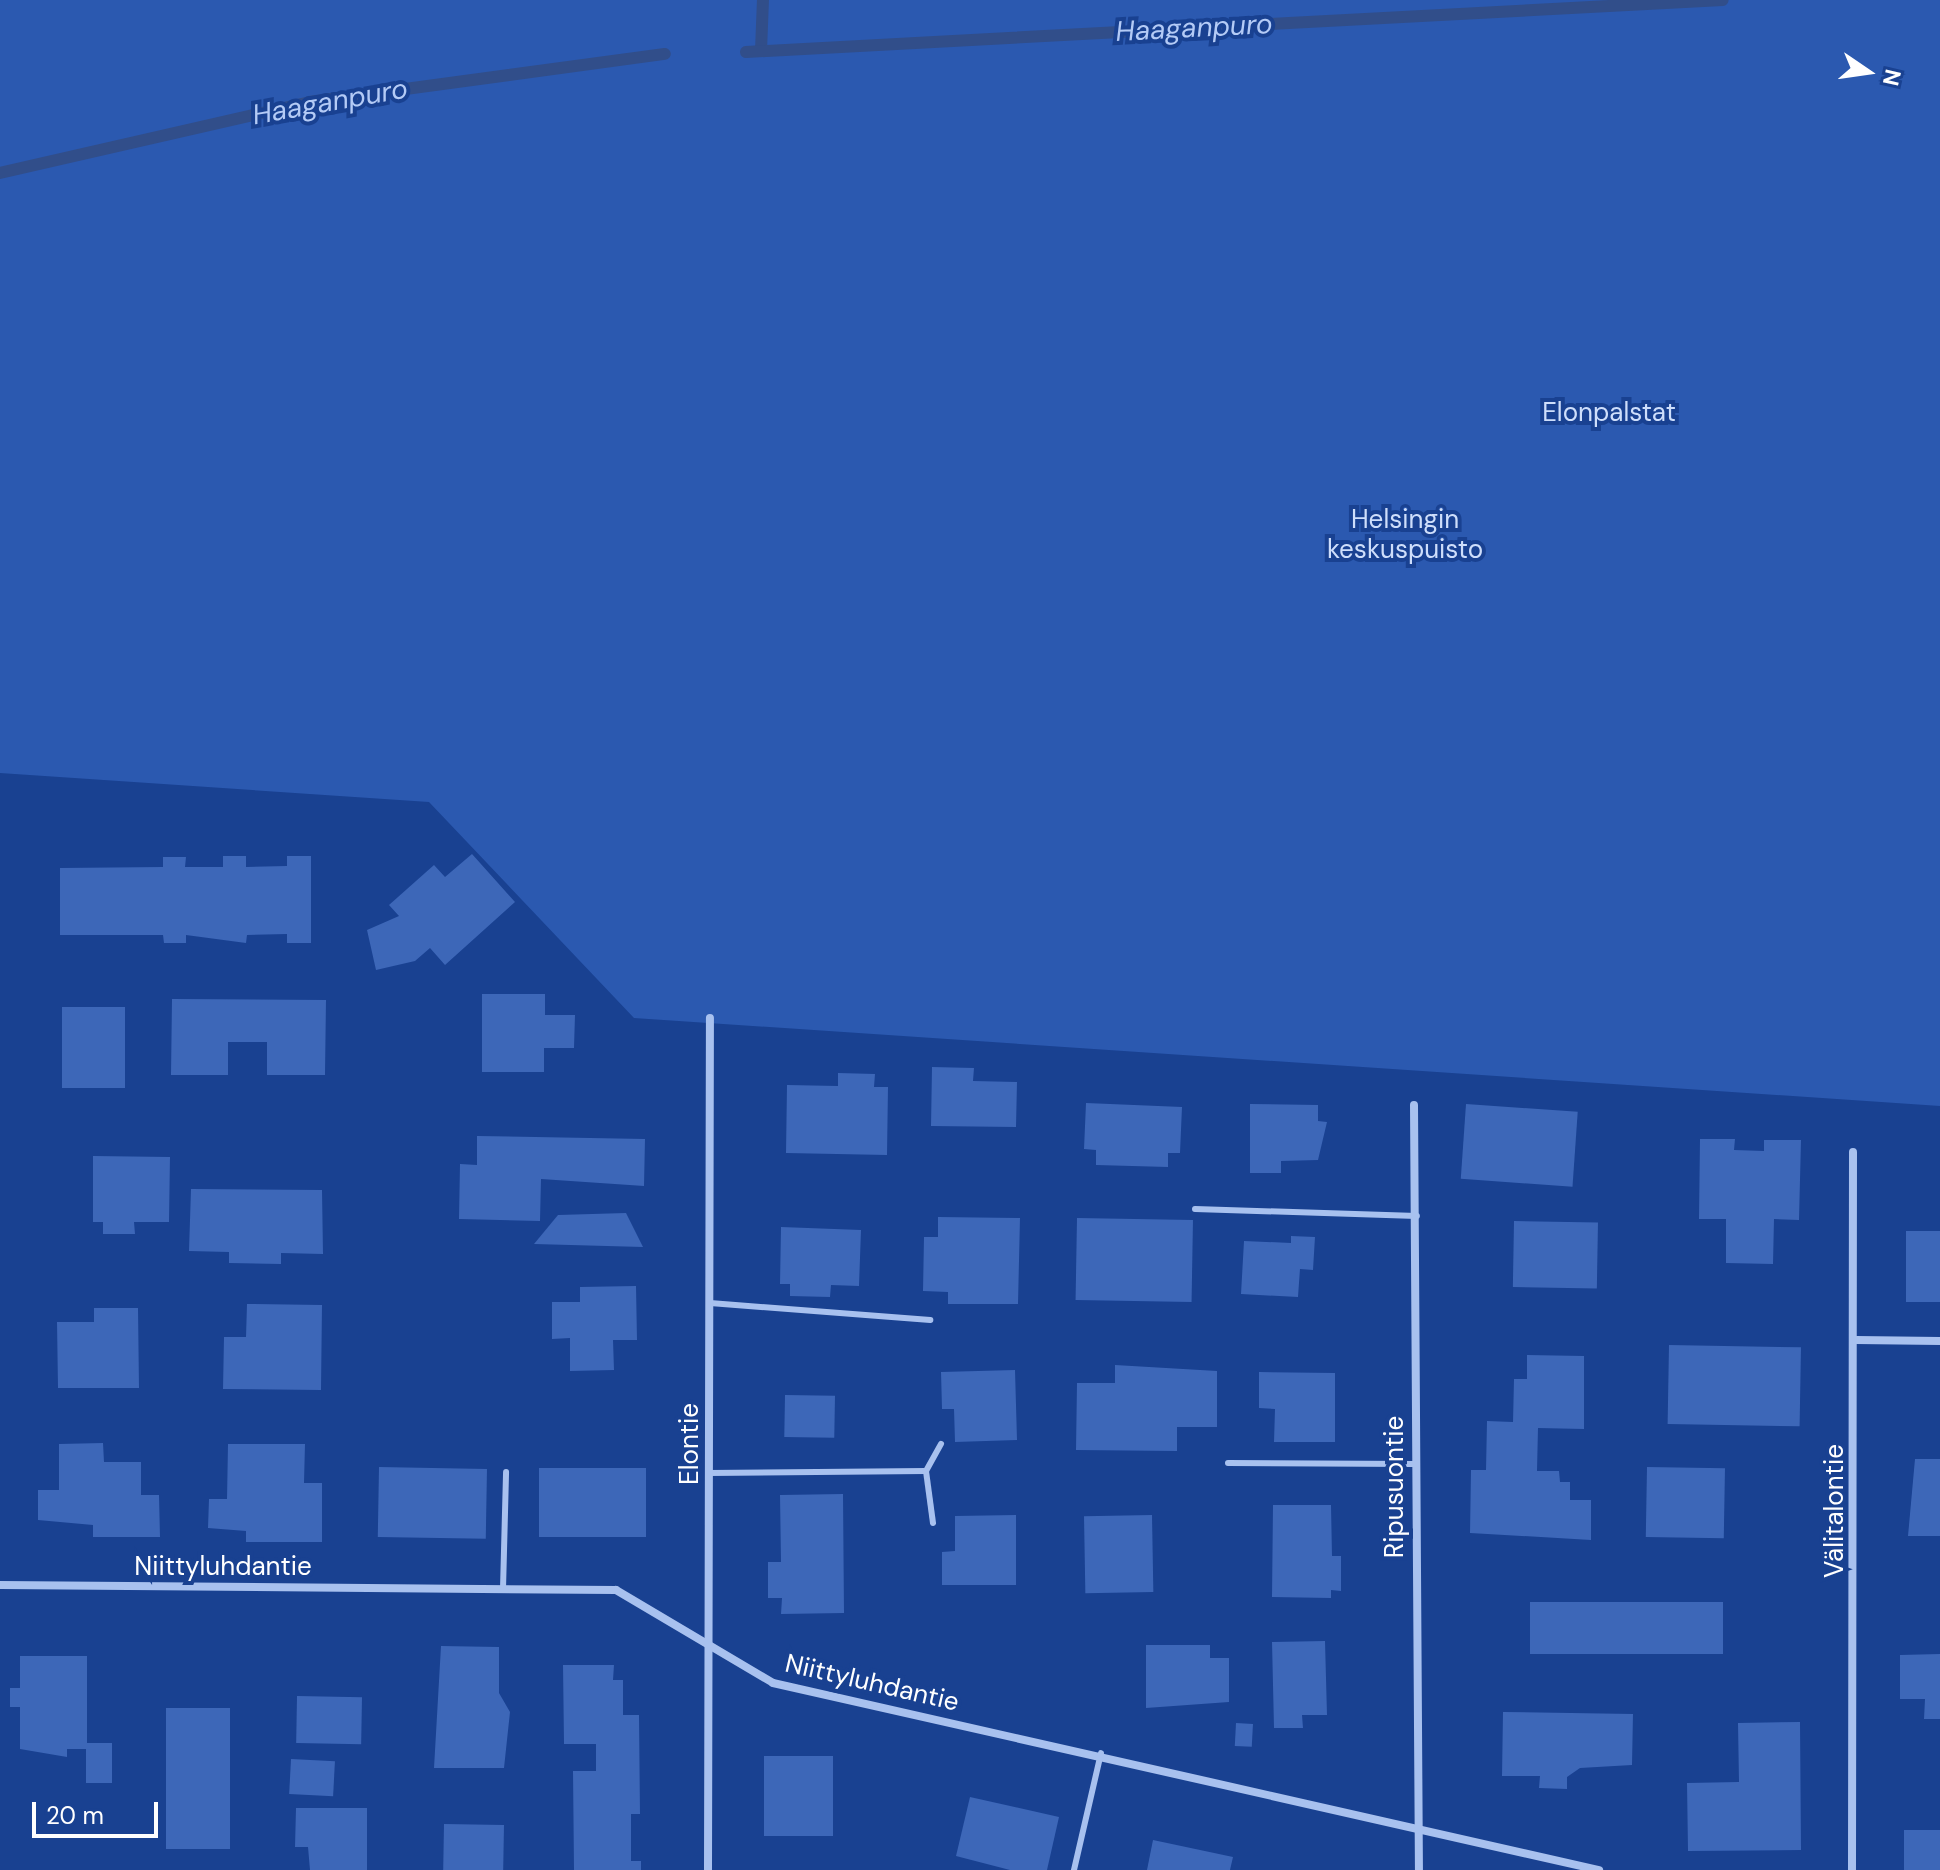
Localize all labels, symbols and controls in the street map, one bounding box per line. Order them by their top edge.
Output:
water label: Haaganpuro [1115,7,1273,49]
north arrow [1828,32,1908,112]
text: N [1876,66,1908,89]
water label: Haaganpuro [250,72,410,132]
park label: Elonpalstat [1542,397,1676,429]
park label: Helsingin keskuspuisto [1327,504,1483,566]
street label: Elontie [674,1403,706,1485]
street label: Ripusuontie [1379,1416,1411,1558]
street label: Välitalontie [1819,1444,1851,1578]
street label: Niittyluhdantie [134,1551,312,1583]
street label: Niittyluhdantie [782,1648,962,1718]
scale bar [36,1786,162,1836]
text: 20 m [46,1800,104,1831]

